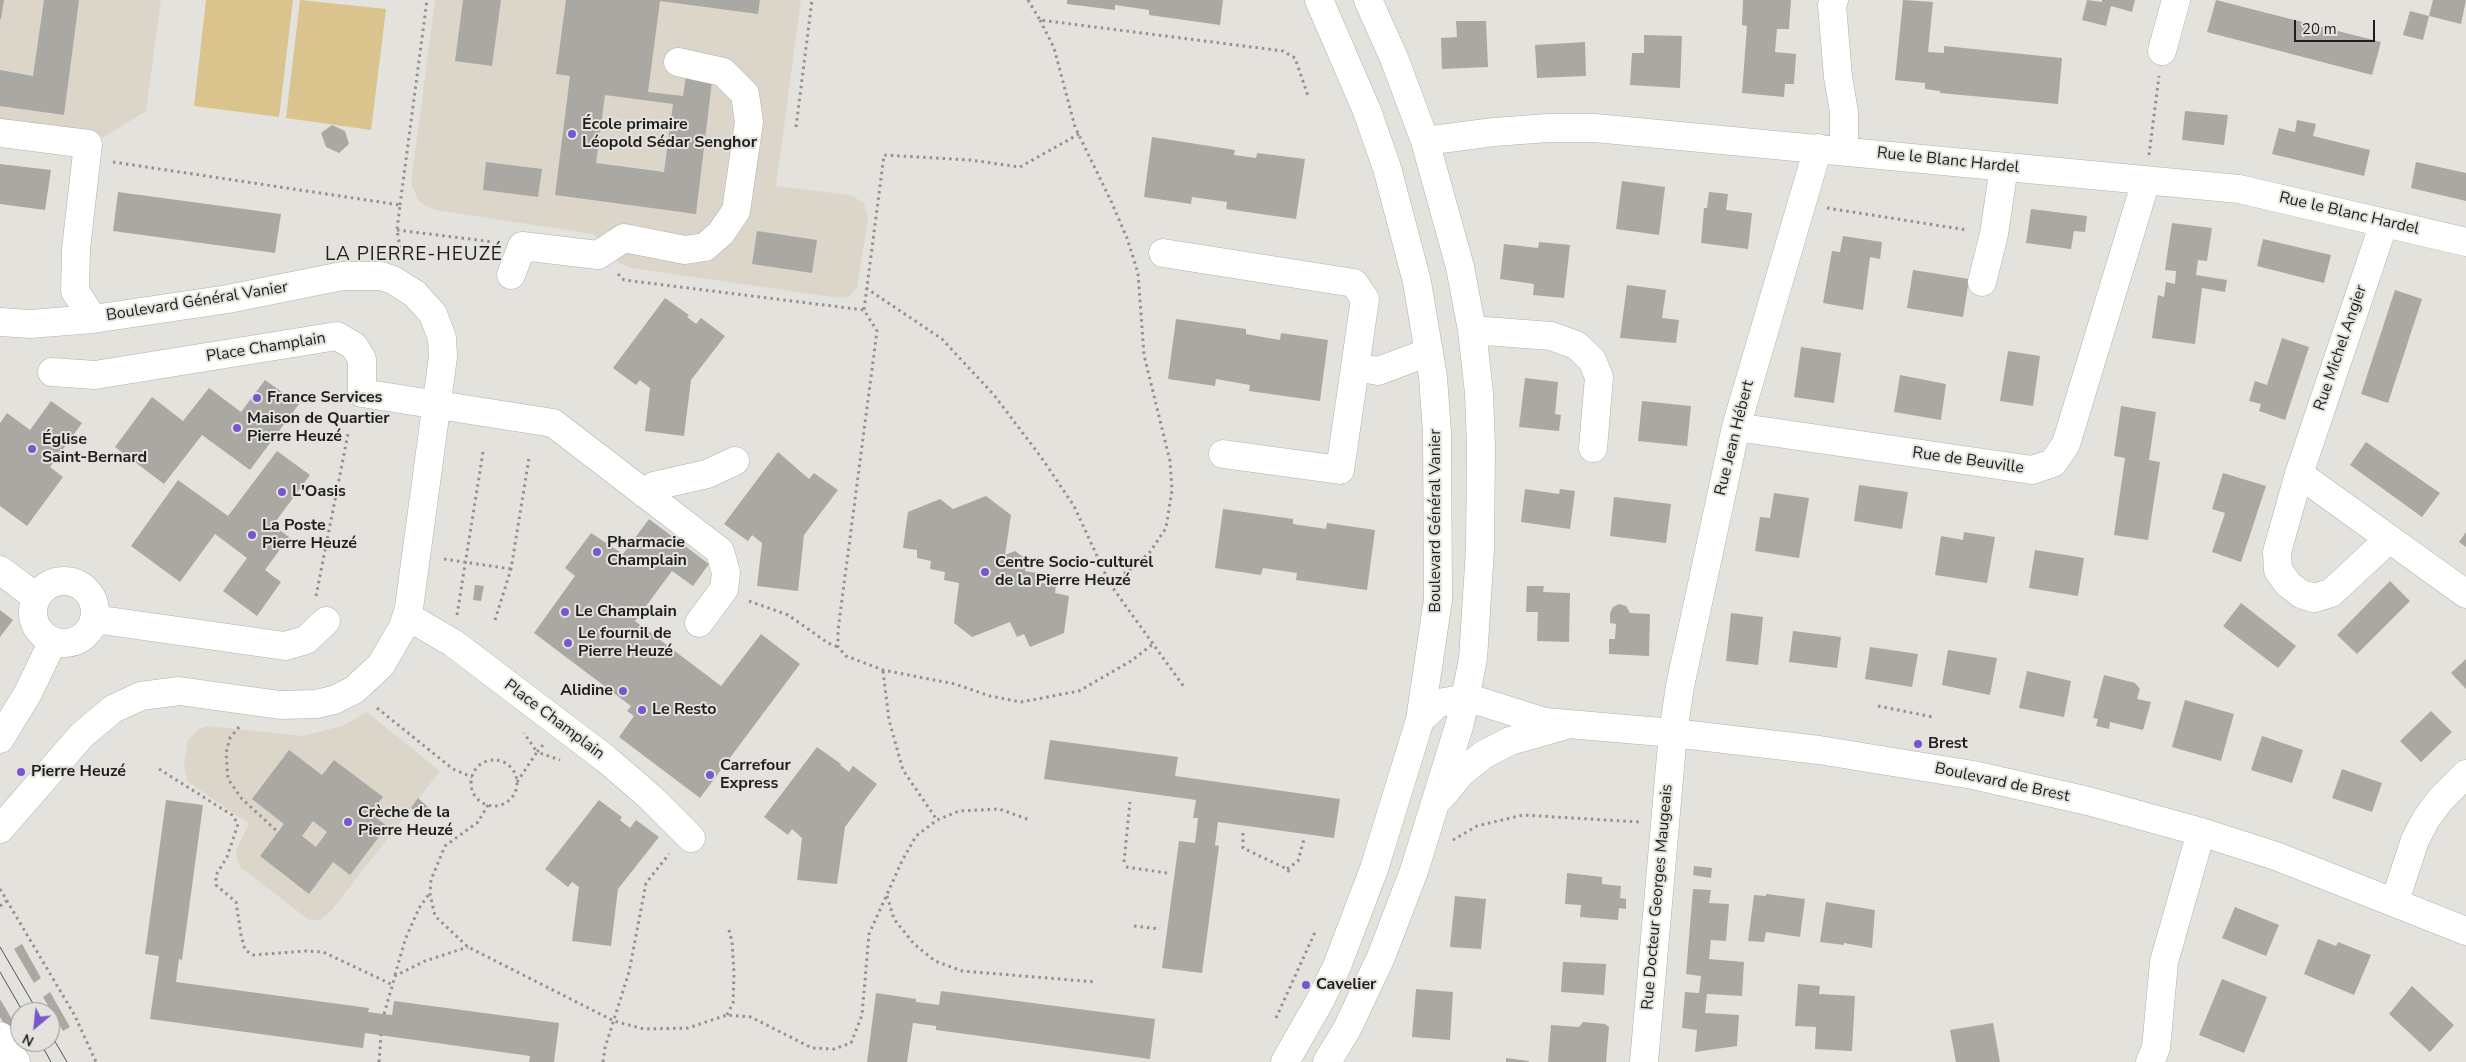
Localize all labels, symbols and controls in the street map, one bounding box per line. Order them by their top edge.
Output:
scale bar [2296,10,2377,42]
text: 20 m [2302,19,2337,39]
place label: École primaire Léopold Sédar Senghor [582,115,757,153]
marker: École primaire Léopold Sédar Senghor [566,128,578,140]
street label: Rue le Blanc Hardel [1876,144,2020,178]
street label: Rue le Blanc Hardel [2277,189,2421,239]
district label: LA PIERRE-HEUZÉ [323,244,505,266]
street label: Boulevard Général Vanier [105,278,289,326]
street label: Rue Michel Angier [2310,283,2372,413]
street label: Place Champlain [205,329,327,367]
street label: Rue Jean Hébert [1711,378,1759,498]
place label: France Services [267,388,382,408]
marker: France Services [251,392,263,404]
place label: Maison de Quartier Pierre Heuzé [247,409,389,447]
marker: Maison de Quartier Pierre Heuzé [231,422,243,434]
street label: Boulevard Général Vanier [1426,429,1446,613]
place label: Église Saint-Bernard [42,430,147,468]
marker: Église Saint-Bernard [26,443,38,455]
street label: Rue de Beuville [1911,444,2025,478]
place label: L'Oasis [292,482,346,502]
marker: L'Oasis [276,486,288,498]
place label: La Poste Pierre Heuzé [262,516,357,554]
marker: La Poste Pierre Heuzé [246,529,258,541]
place label: Pharmacie Champlain [607,533,687,571]
marker: Pharmacie Champlain [591,546,603,558]
place label: Centre Socio-culturel de la Pierre Heuzé [995,553,1153,591]
marker: Centre Socio-culturel de la Pierre Heuzé [979,566,991,578]
place label: Le Champlain [575,602,677,622]
marker: Le Champlain [559,606,571,618]
place label: Le fournil de Pierre Heuzé [578,624,673,662]
marker: Le fournil de Pierre Heuzé [562,637,574,649]
street label: Place Champlain [500,676,608,764]
place label: Alidine [560,681,613,701]
marker: Alidine [617,685,629,697]
place label: Le Resto [652,700,716,720]
marker: Le Resto [636,704,648,716]
place label: Brest [1928,734,1968,754]
marker: Brest [1912,738,1924,750]
place label: Carrefour Express [720,756,791,794]
street label: Boulevard de Brest [1933,759,2071,807]
place label: Pierre Heuzé [31,762,126,782]
marker: Pierre Heuzé [15,766,27,778]
marker: Carrefour Express [704,769,716,781]
street label: Rue Docteur Georges Maugeais [1639,783,1677,1011]
place label: Crèche de la Pierre Heuzé [358,803,453,841]
marker: Crèche de la Pierre Heuzé [342,816,354,828]
place label: Cavelier [1316,975,1376,995]
marker: Cavelier [1300,979,1312,991]
north arrow [10,1002,60,1052]
text: N [19,1029,37,1051]

